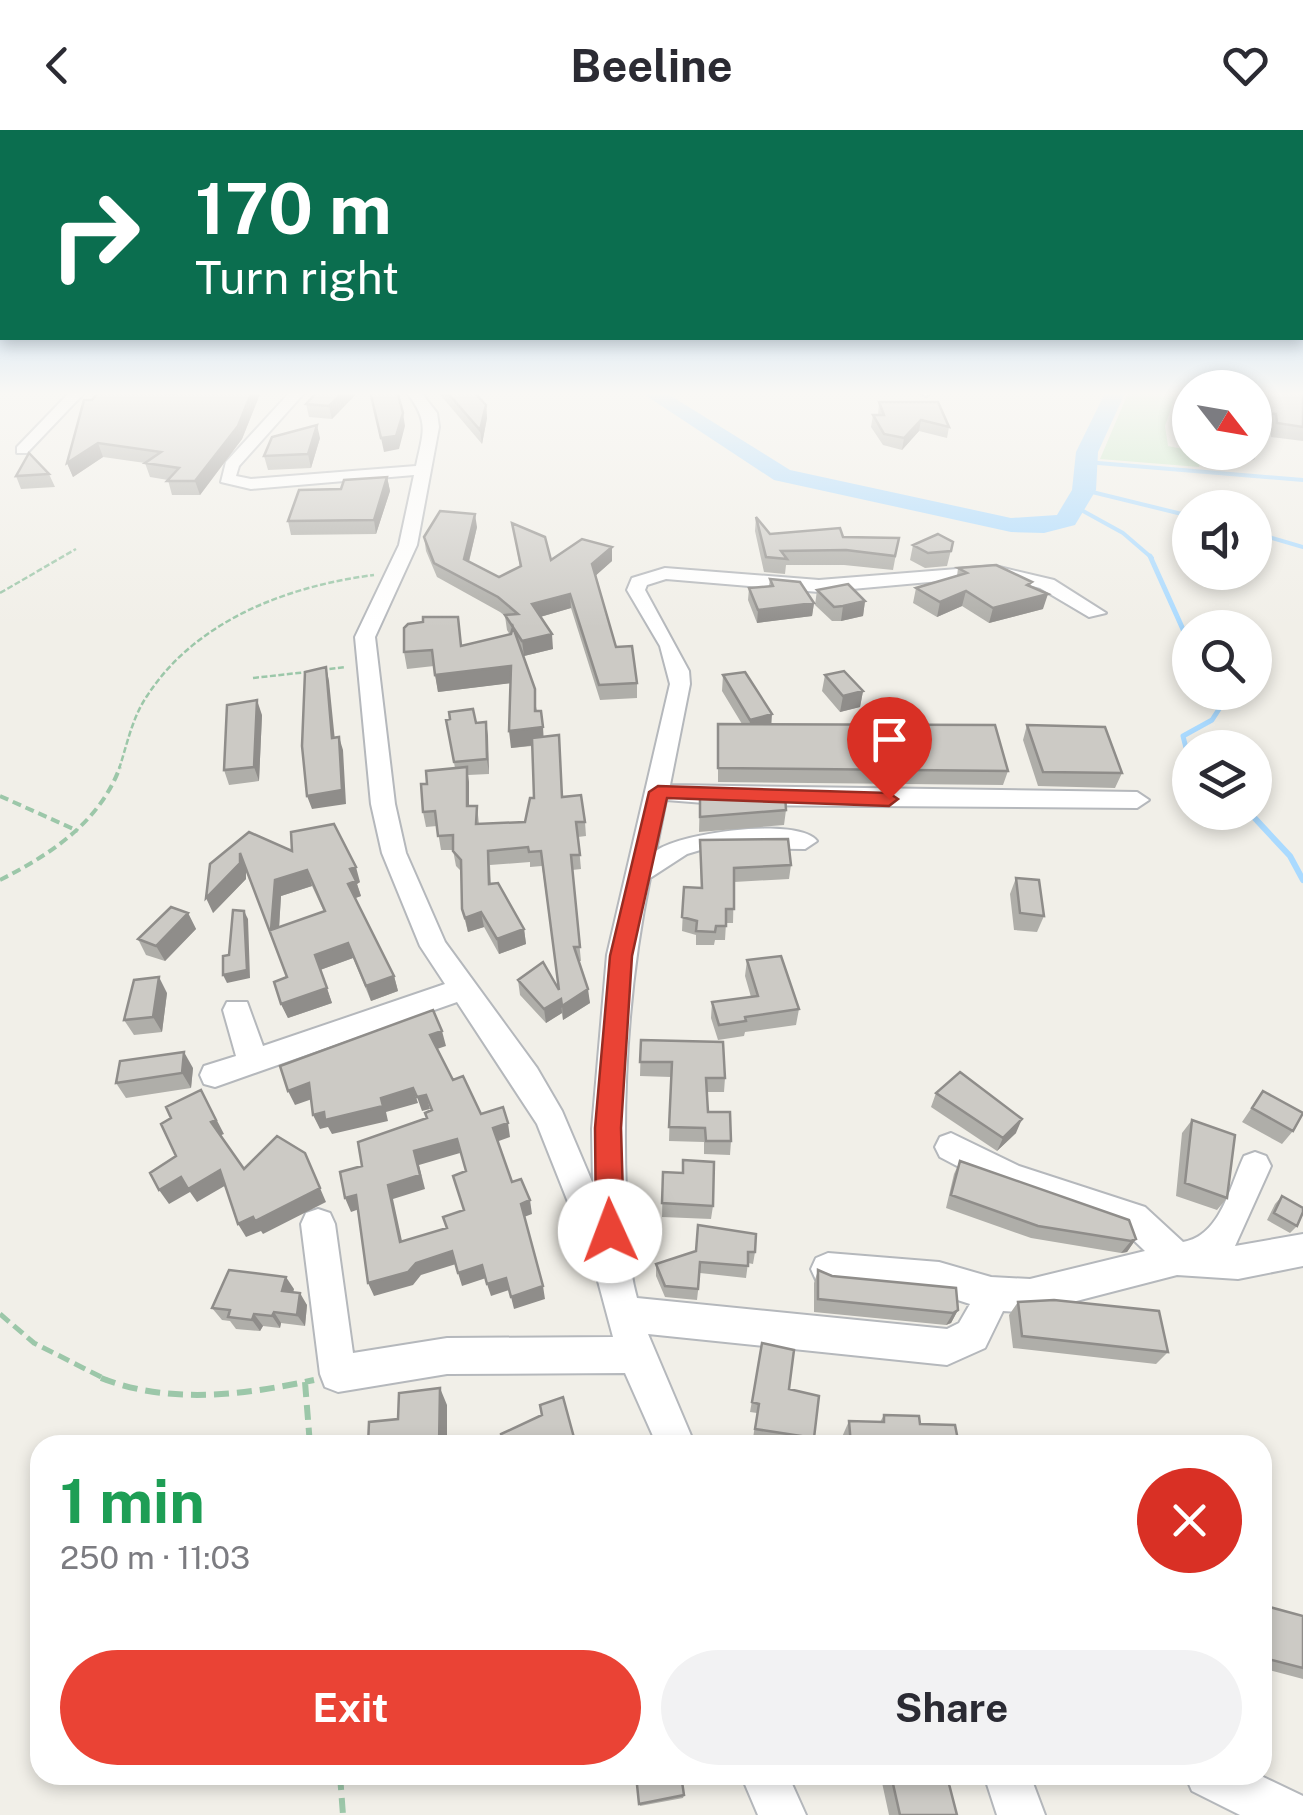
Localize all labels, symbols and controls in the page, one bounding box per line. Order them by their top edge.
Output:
icon: back [30,38,85,93]
icon: heart [1218,38,1273,93]
text: Beeline [570,39,733,92]
text: 170 m [195,167,392,250]
icon: right [30,170,160,300]
text: Turn right [195,251,399,304]
north arrow [1172,370,1272,470]
map controls [1172,370,1272,830]
button: sound [1172,490,1272,590]
button: search [1172,610,1272,710]
pin [847,697,932,800]
icon: arrive [862,712,917,767]
button: layers [1172,730,1272,830]
position arrow [558,1179,662,1283]
text: 1 min [60,1466,205,1537]
button: close [1137,1468,1242,1573]
text: 250 m · 11:03 [60,1539,250,1576]
button: Exit [60,1650,641,1765]
button: Share [661,1650,1242,1765]

